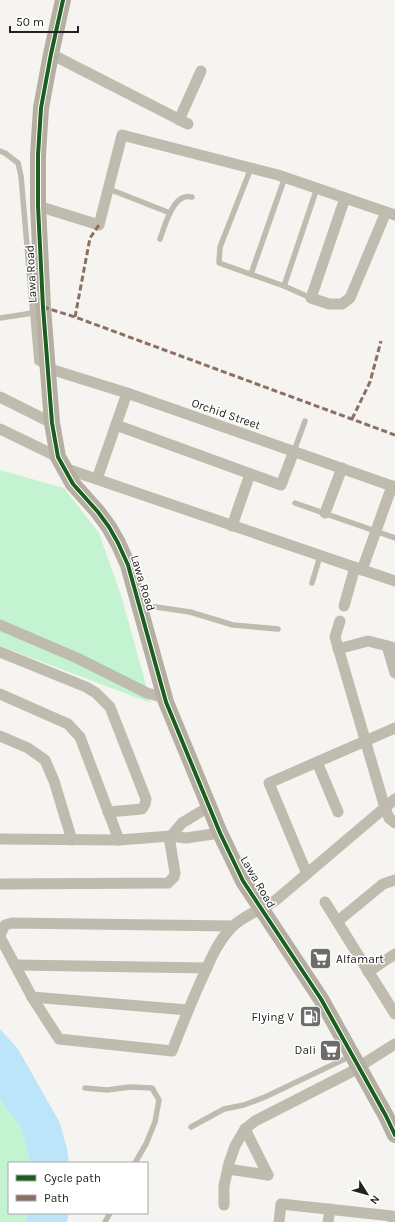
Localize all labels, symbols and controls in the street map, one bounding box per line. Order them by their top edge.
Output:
scale bar [10,8,78,34]
text: 50 m [16,15,44,29]
street label: Lawa Road [22,245,40,303]
street label: Orchid Street [190,396,263,432]
street label: Lawa Road [128,553,158,613]
street label: Lawa Road [237,853,279,911]
supermarket icon: Alfamart [307,946,333,972]
place label: Alfamart [336,952,384,966]
fuel station icon: Flying V [297,1004,323,1030]
place label: Flying V [252,1010,294,1024]
supermarket icon: Dali [318,1037,344,1063]
place label: Dali [295,1043,316,1057]
legend [8,1162,148,1214]
text: Cycle path [44,1171,101,1185]
north arrow [347,1174,387,1214]
text: Path [44,1191,69,1205]
text: N [367,1193,382,1207]

